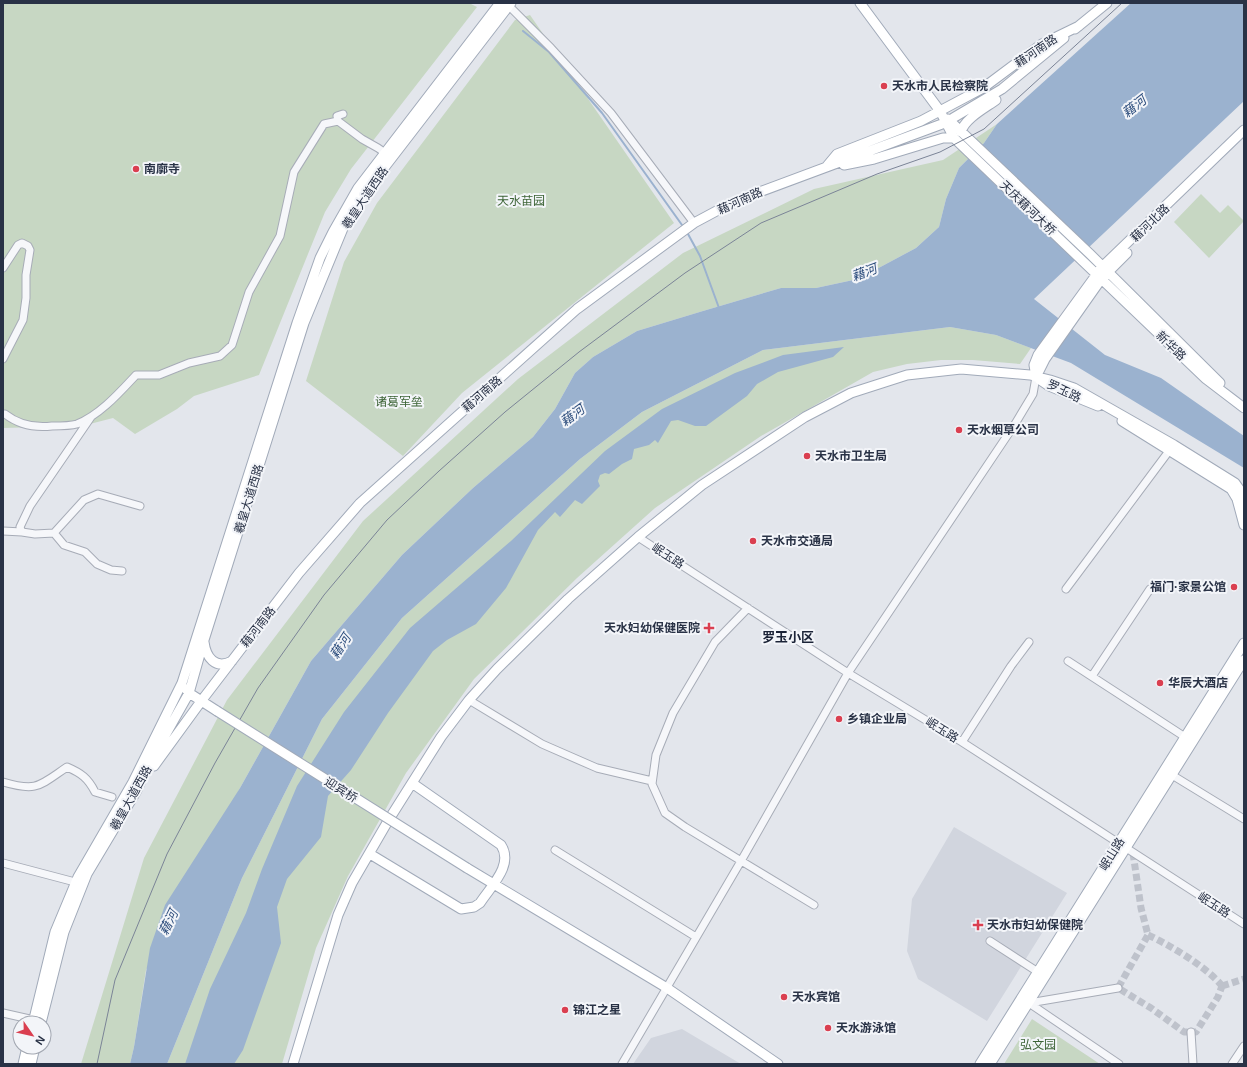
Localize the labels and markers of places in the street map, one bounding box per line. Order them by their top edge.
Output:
place label: 天水市人民检察院 [892,79,988,93]
marker: 天水市人民检察院 [879,81,889,91]
place label: 南廓寺 [144,162,180,176]
marker: 南廓寺 [131,164,141,174]
place label: 天水烟草公司 [967,423,1039,437]
marker: 天水烟草公司 [954,425,964,435]
place label: 天水市卫生局 [815,449,887,463]
marker: 天水市卫生局 [802,451,812,461]
place label: 天水市交通局 [761,534,833,548]
marker: 天水市交通局 [748,536,758,546]
place label: 福门·家景公馆 [1150,580,1226,594]
marker: 福门·家景公馆 [1229,582,1239,592]
place label: 天水妇幼保健医院 [604,621,700,635]
marker: 天水妇幼保健医院 [703,622,715,634]
place label: 华辰大酒店 [1168,676,1228,690]
marker: 华辰大酒店 [1155,678,1165,688]
place label: 乡镇企业局 [847,712,907,726]
marker: 乡镇企业局 [834,714,844,724]
place label: 天水市妇幼保健院 [987,918,1083,932]
marker: 天水市妇幼保健院 [972,919,984,931]
place label: 天水宾馆 [792,990,840,1004]
marker: 天水宾馆 [779,992,789,1002]
place label: 锦江之星 [573,1003,621,1017]
marker: 锦江之星 [560,1005,570,1015]
place label: 天水游泳馆 [836,1021,896,1035]
marker: 天水游泳馆 [823,1023,833,1033]

